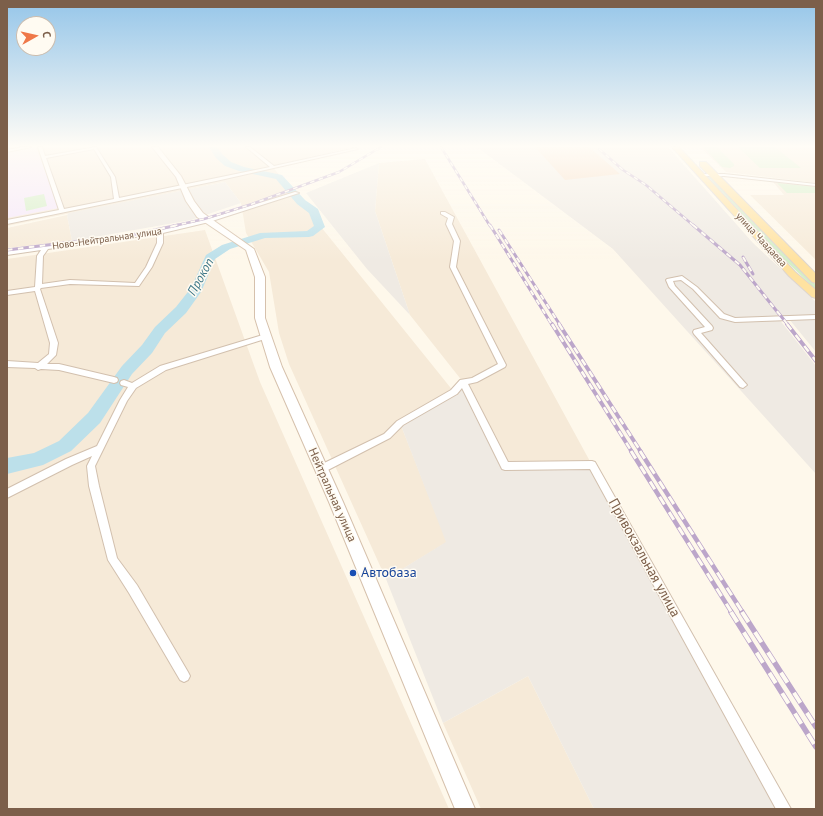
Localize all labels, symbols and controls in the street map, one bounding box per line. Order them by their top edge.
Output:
north arrow [16,16,56,56]
text: С [40,30,54,38]
street label: улица Чаадаева [733,210,789,270]
street label: Ново-Нейтральная улица [51,225,163,253]
water label: Прокоп [184,256,218,298]
street label: Нейтральная улица [305,446,359,544]
street label: Привокзальная улица [604,496,684,620]
place label: Автобаза [361,565,417,581]
marker: Автобаза [348,568,358,578]

